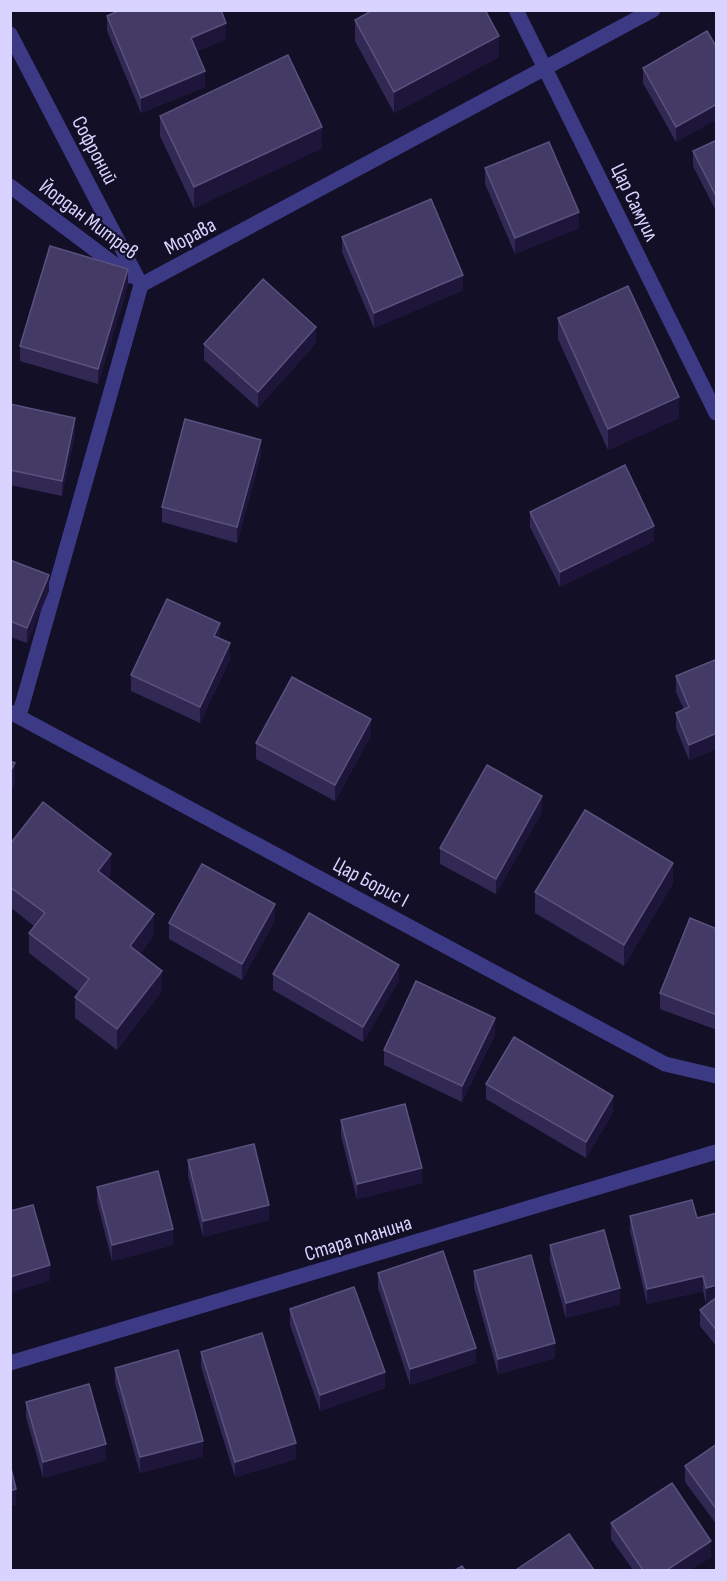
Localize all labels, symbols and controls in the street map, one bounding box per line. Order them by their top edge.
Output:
street label: Софроний [66,112,123,189]
street label: Цар Самуил [605,159,664,246]
street label: Йордан Митрев [34,174,143,265]
street label: Морава [160,213,220,260]
street label: Цар Борис I [329,852,413,913]
street label: Стара планина [301,1210,415,1267]

